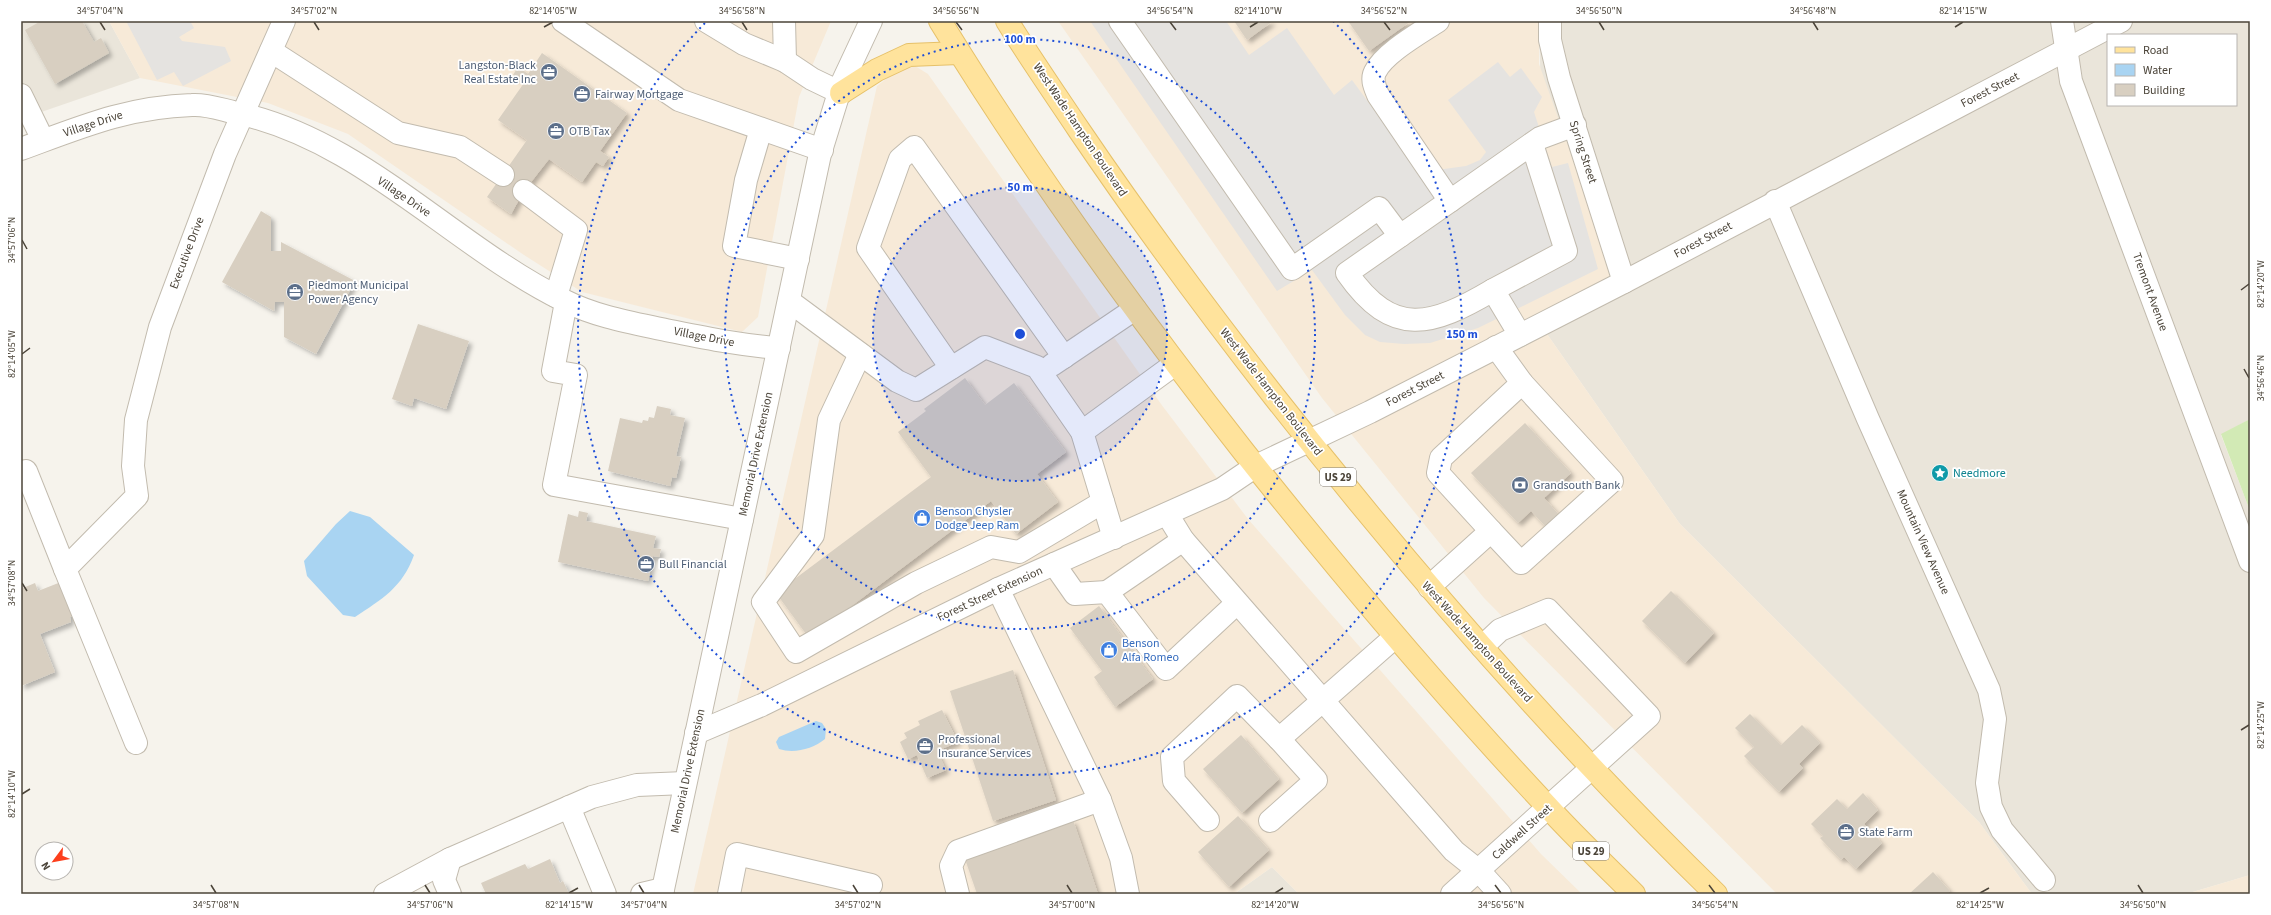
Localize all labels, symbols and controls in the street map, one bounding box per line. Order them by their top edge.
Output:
text: 34°57'04"N [77,4,123,18]
text: 34°57'02"N [291,4,337,18]
text: 82°14'05"W [529,4,577,18]
text: 34°56'58"N [719,4,765,18]
text: 34°56'56"N [933,4,979,18]
text: 34°56'54"N [1147,4,1193,18]
text: 82°14'10"W [1234,4,1282,18]
text: 34°56'52"N [1361,4,1407,18]
text: 34°56'50"N [1576,4,1622,18]
text: 34°56'48"N [1790,4,1836,18]
text: 82°14'15"W [1939,4,1987,18]
text: 100 m [1004,31,1036,48]
legend [2107,34,2237,106]
text: Road [2143,42,2169,59]
place label: Langston-Black Real Estate Inc [458,57,537,88]
street label: West Wade Hampton Boulevard [1029,60,1131,200]
office icon: Langston-Black Real Estate Inc [539,62,559,82]
text: Water [2143,62,2173,79]
street label: Forest Street [1958,68,2022,112]
text: Building [2143,82,2185,99]
office icon: Fairway Mortgage [572,84,592,104]
place label: Fairway Mortgage [595,86,684,103]
street label: Village Drive [61,106,125,142]
street label: Spring Street [1565,118,1601,186]
office icon: OTB Tax [546,121,566,141]
place label: OTB Tax [569,123,610,140]
street label: Village Drive [374,173,434,221]
text: 50 m [1007,179,1033,196]
street label: Executive Drive [165,214,209,292]
text: 34°57'06"N [5,217,19,263]
street label: Forest Street [1671,218,1735,262]
street label: Tremont Avenue [2128,250,2172,334]
text: 82°14'20"W [2254,260,2268,308]
place label: Piedmont Municipal Power Agency [308,277,409,308]
office icon: Piedmont Municipal Power Agency [285,282,305,302]
street label: Village Drive [672,323,736,351]
street label: West Wade Hampton Boulevard [1216,325,1326,459]
text: 150 m [1446,326,1478,343]
centre of rings [1013,327,1027,341]
text: 82°14'05"W [5,330,19,378]
text: 34°56'46"N [2254,355,2268,401]
street label: Forest Street [1383,367,1447,411]
street label: Memorial Drive Extension [735,390,777,518]
place icon: Needmore [1930,463,1950,483]
place label: Needmore [1953,465,2006,482]
road number: US 29 [1320,468,1356,486]
bank icon: Grandsouth Bank [1510,475,1530,495]
place label: Grandsouth Bank [1533,477,1620,494]
street label: Mountain View Avenue [1892,487,1954,597]
place label: Benson Chysler Dodge Jeep Ram [935,503,1019,534]
shop icon: Benson Chysler Dodge Jeep Ram [912,508,932,528]
office icon: Bull Financial [636,554,656,574]
place label: Bull Financial [659,556,727,573]
text: 34°57'08"N [5,560,19,606]
street label: Forest Street Extension [935,562,1045,626]
street label: West Wade Hampton Boulevard [1418,578,1536,706]
place label: Benson Alfa Romeo [1122,635,1179,666]
shop icon: Benson Alfa Romeo [1099,640,1119,660]
text: 82°14'25"W [2254,701,2268,749]
street label: Memorial Drive Extension [667,707,709,835]
place label: Professional Insurance Services [938,731,1031,762]
office icon: Professional Insurance Services [915,736,935,756]
text: 82°14'10"W [5,770,19,818]
street label: Caldwell Street [1488,800,1556,864]
office icon: State Farm [1836,822,1856,842]
place label: State Farm [1859,824,1913,841]
north arrow [34,841,74,881]
road number: US 29 [1573,842,1609,860]
text: N [38,859,54,873]
text: 34°57'08"N [193,898,239,912]
text: 34°57'06"N [407,898,453,912]
text: 82°14'15"W [545,898,593,912]
text: 34°57'04"N [621,898,667,912]
text: 34°57'02"N [835,898,881,912]
text: 34°57'00"N [1049,898,1095,912]
text: 82°14'20"W [1251,898,1299,912]
text: 34°56'56"N [1478,898,1524,912]
text: 34°56'54"N [1692,898,1738,912]
text: 82°14'25"W [1956,898,2004,912]
text: 34°56'50"N [2120,898,2166,912]

